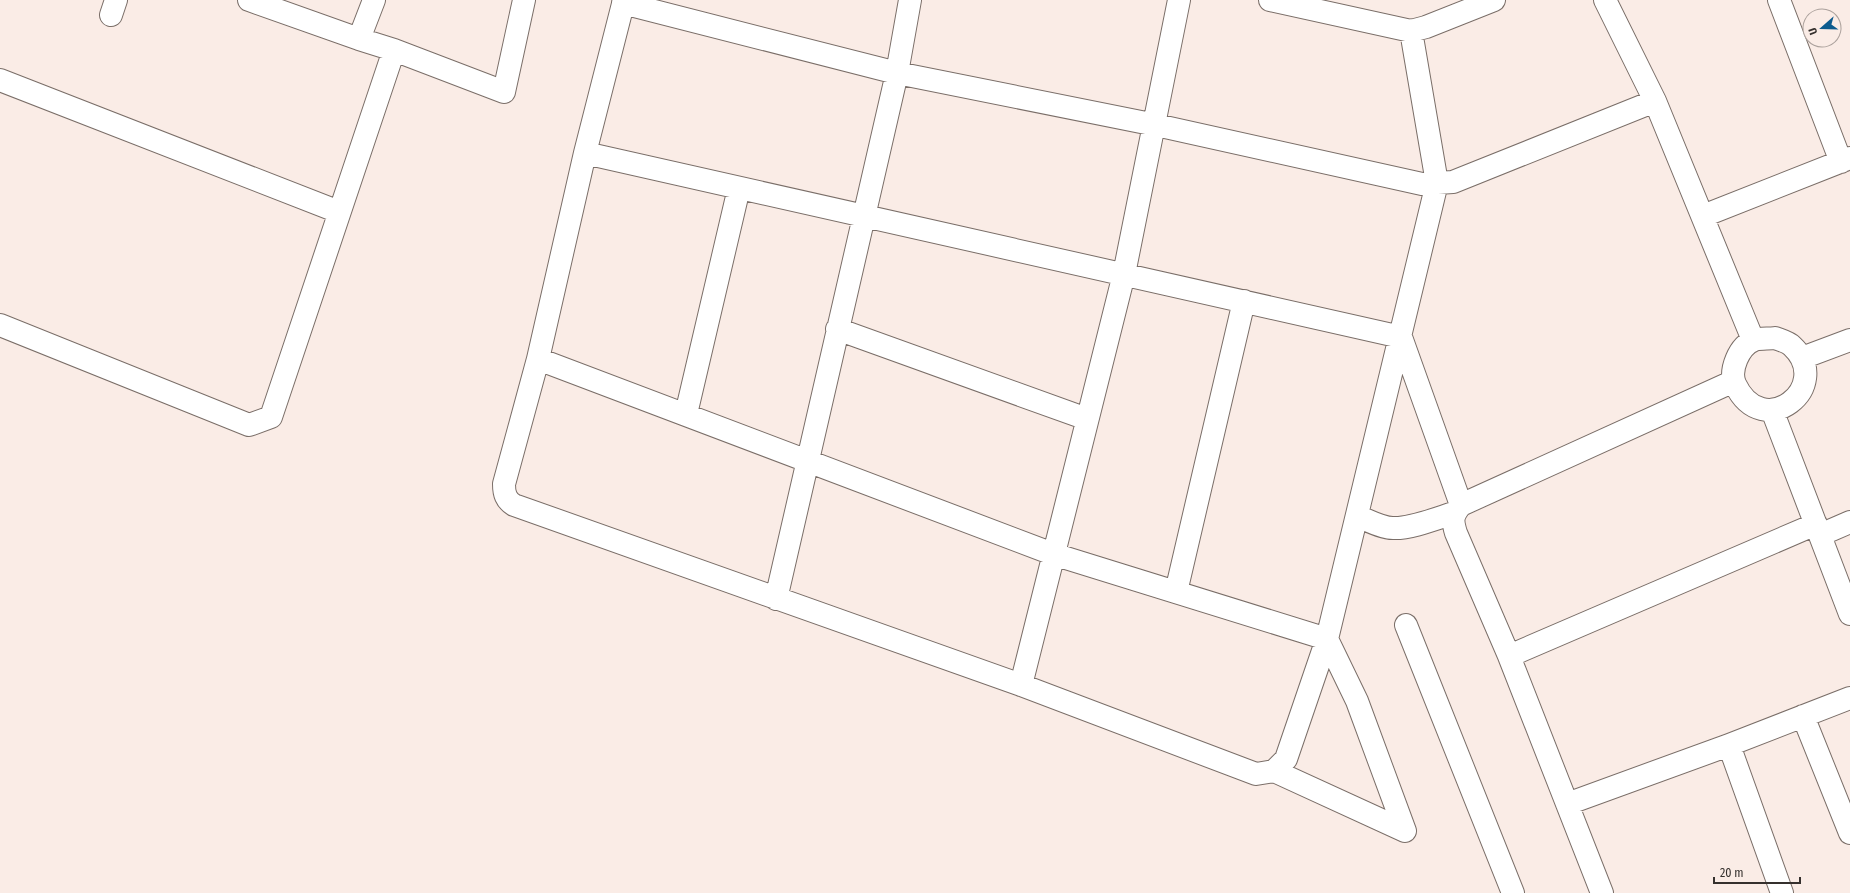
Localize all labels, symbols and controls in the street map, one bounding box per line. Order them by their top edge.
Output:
north arrow [1802,8,1842,48]
text: U [1806,26,1820,37]
scale bar [1714,859,1800,885]
text: 20 m [1720,866,1744,880]

